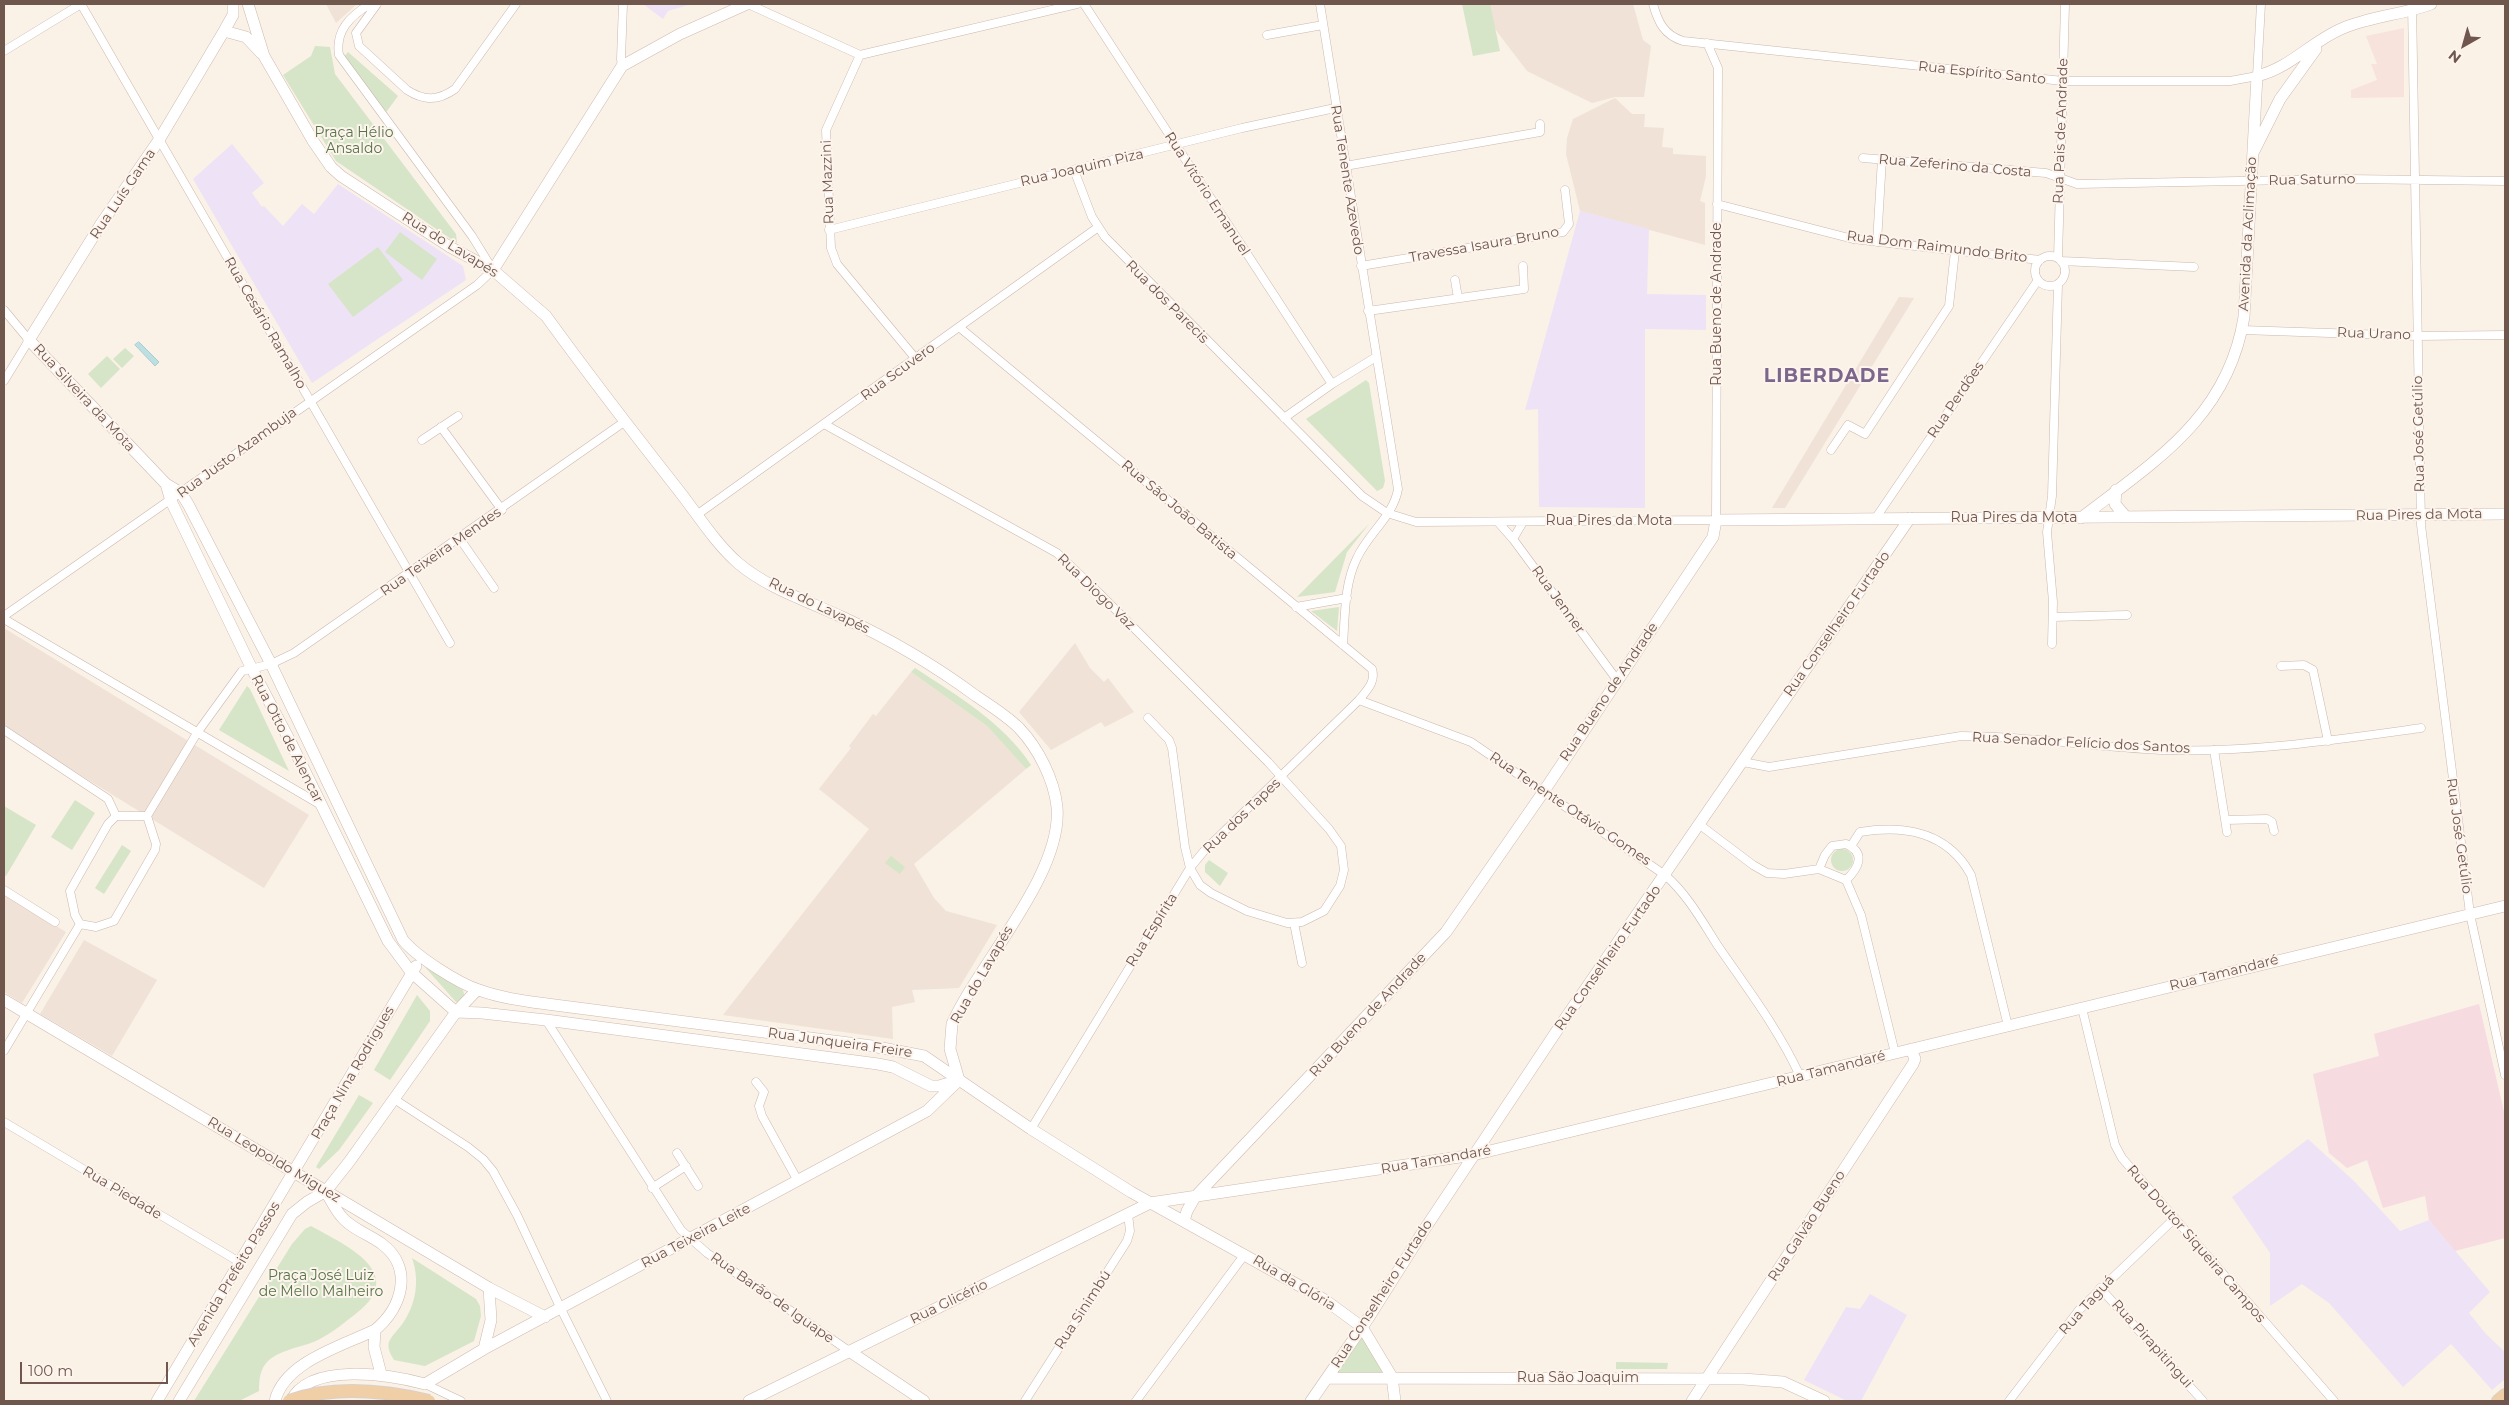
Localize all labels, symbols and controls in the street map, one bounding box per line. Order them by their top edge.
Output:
north arrow [2439,20,2489,70]
text: N [2445,46,2465,67]
street label: Rua Espírito Santo [1917,58,2047,88]
street label: Rua Pais de Andrade [2050,58,2072,204]
street label: Rua Tenente Azevedo [1327,104,1367,256]
park label: Praça Hélio Ansaldo [315,125,393,158]
street label: Rua Vitório Emanuel [1161,129,1253,259]
street label: Rua Mazzini [818,140,838,224]
street label: Rua Luís Gama [87,146,159,242]
street label: Rua Joaquim Piza [1019,146,1145,190]
street label: Rua Zeferino da Costa [1878,151,2032,181]
street label: Avenida da Aclimação [2236,156,2260,312]
street label: Rua Saturno [2268,171,2356,189]
street label: Rua do Lavapés [399,209,501,281]
street label: Rua Bueno de Andrade [1709,222,1725,386]
street label: Travessa Isaura Bruno [1408,224,1560,266]
street label: Rua Dom Raimundo Brito [1846,228,2028,266]
street label: Rua Cesário Ramalho [220,254,310,392]
street label: Rua dos Parecis [1122,257,1212,347]
street label: Rua Urano [2337,324,2411,344]
street label: Rua Scuvero [858,340,938,404]
street label: Rua Silveira da Mota [30,341,138,455]
street label: Rua Perdões [1924,359,1988,441]
district label: LIBERDADE [1763,365,1891,387]
street label: Rua José Getúlio [2410,375,2428,493]
street label: Rua Justo Azambuja [174,404,300,502]
street label: Rua São João Batista [1118,457,1240,563]
street label: Rua Teixeira Mendes [377,504,505,600]
street label: Rua Pires da Mota [2355,505,2483,525]
street label: Rua Pires da Mota [1951,510,2077,526]
street label: Rua Pires da Mota [1546,513,1672,529]
street label: Rua Conselheiro Furtado [1780,548,1894,700]
street label: Rua Diogo Vaz [1053,551,1139,633]
street label: Rua Jenner [1528,563,1588,637]
street label: Rua do Lavapés [766,574,872,638]
street label: Rua Bueno de Andrade [1556,619,1662,765]
street label: Rua Otto de Alencar [247,672,327,806]
street label: Rua Senador Felício dos Santos [1971,729,2191,757]
street label: Rua Tenente Otávio Gomes [1486,749,1654,869]
street label: Rua dos Tapes [1200,775,1284,857]
street label: Rua José Getúlio [2443,777,2475,895]
street label: Rua Conselheiro Furtado [1551,882,1665,1034]
street label: Rua Espírita [1123,890,1181,970]
street label: Rua do Lavapés [947,923,1017,1027]
street label: Rua Bueno de Andrade [1306,949,1430,1081]
street label: Rua Tamandaré [2168,951,2280,995]
street label: Praça Nina Rodrigues [308,1003,398,1143]
street label: Rua Junqueira Freire [767,1025,913,1061]
street label: Rua Tamandaré [1775,1047,1887,1091]
street label: Rua Leopoldo Miguez [204,1114,344,1206]
street label: Rua Tamandaré [1380,1142,1492,1178]
street label: Rua Doutor Siqueira Campos [2123,1162,2269,1326]
street label: Rua Piedade [79,1163,165,1223]
street label: Rua Galvão Bueno [1765,1167,1849,1285]
street label: Avenida Prefeito Passos [184,1199,284,1349]
street label: Rua Teixeira Leite [638,1200,754,1272]
street label: Rua Conselheiro Furtado [1328,1217,1436,1371]
street label: Rua Barão de Iguape [707,1249,837,1347]
street label: Rua da Glória [1249,1252,1339,1314]
street label: Rua Sinimbú [1051,1267,1115,1353]
park label: Praça José Luiz de Mello Malheiro [259,1268,383,1300]
street label: Rua Taguá [2056,1272,2118,1338]
street label: Rua Glicério [908,1276,990,1328]
street label: Rua Pirapitingui [2108,1296,2196,1392]
scale bar [22,1352,170,1384]
text: 100 m [28,1361,73,1380]
street label: Rua São Joaquim [1517,1370,1639,1386]

